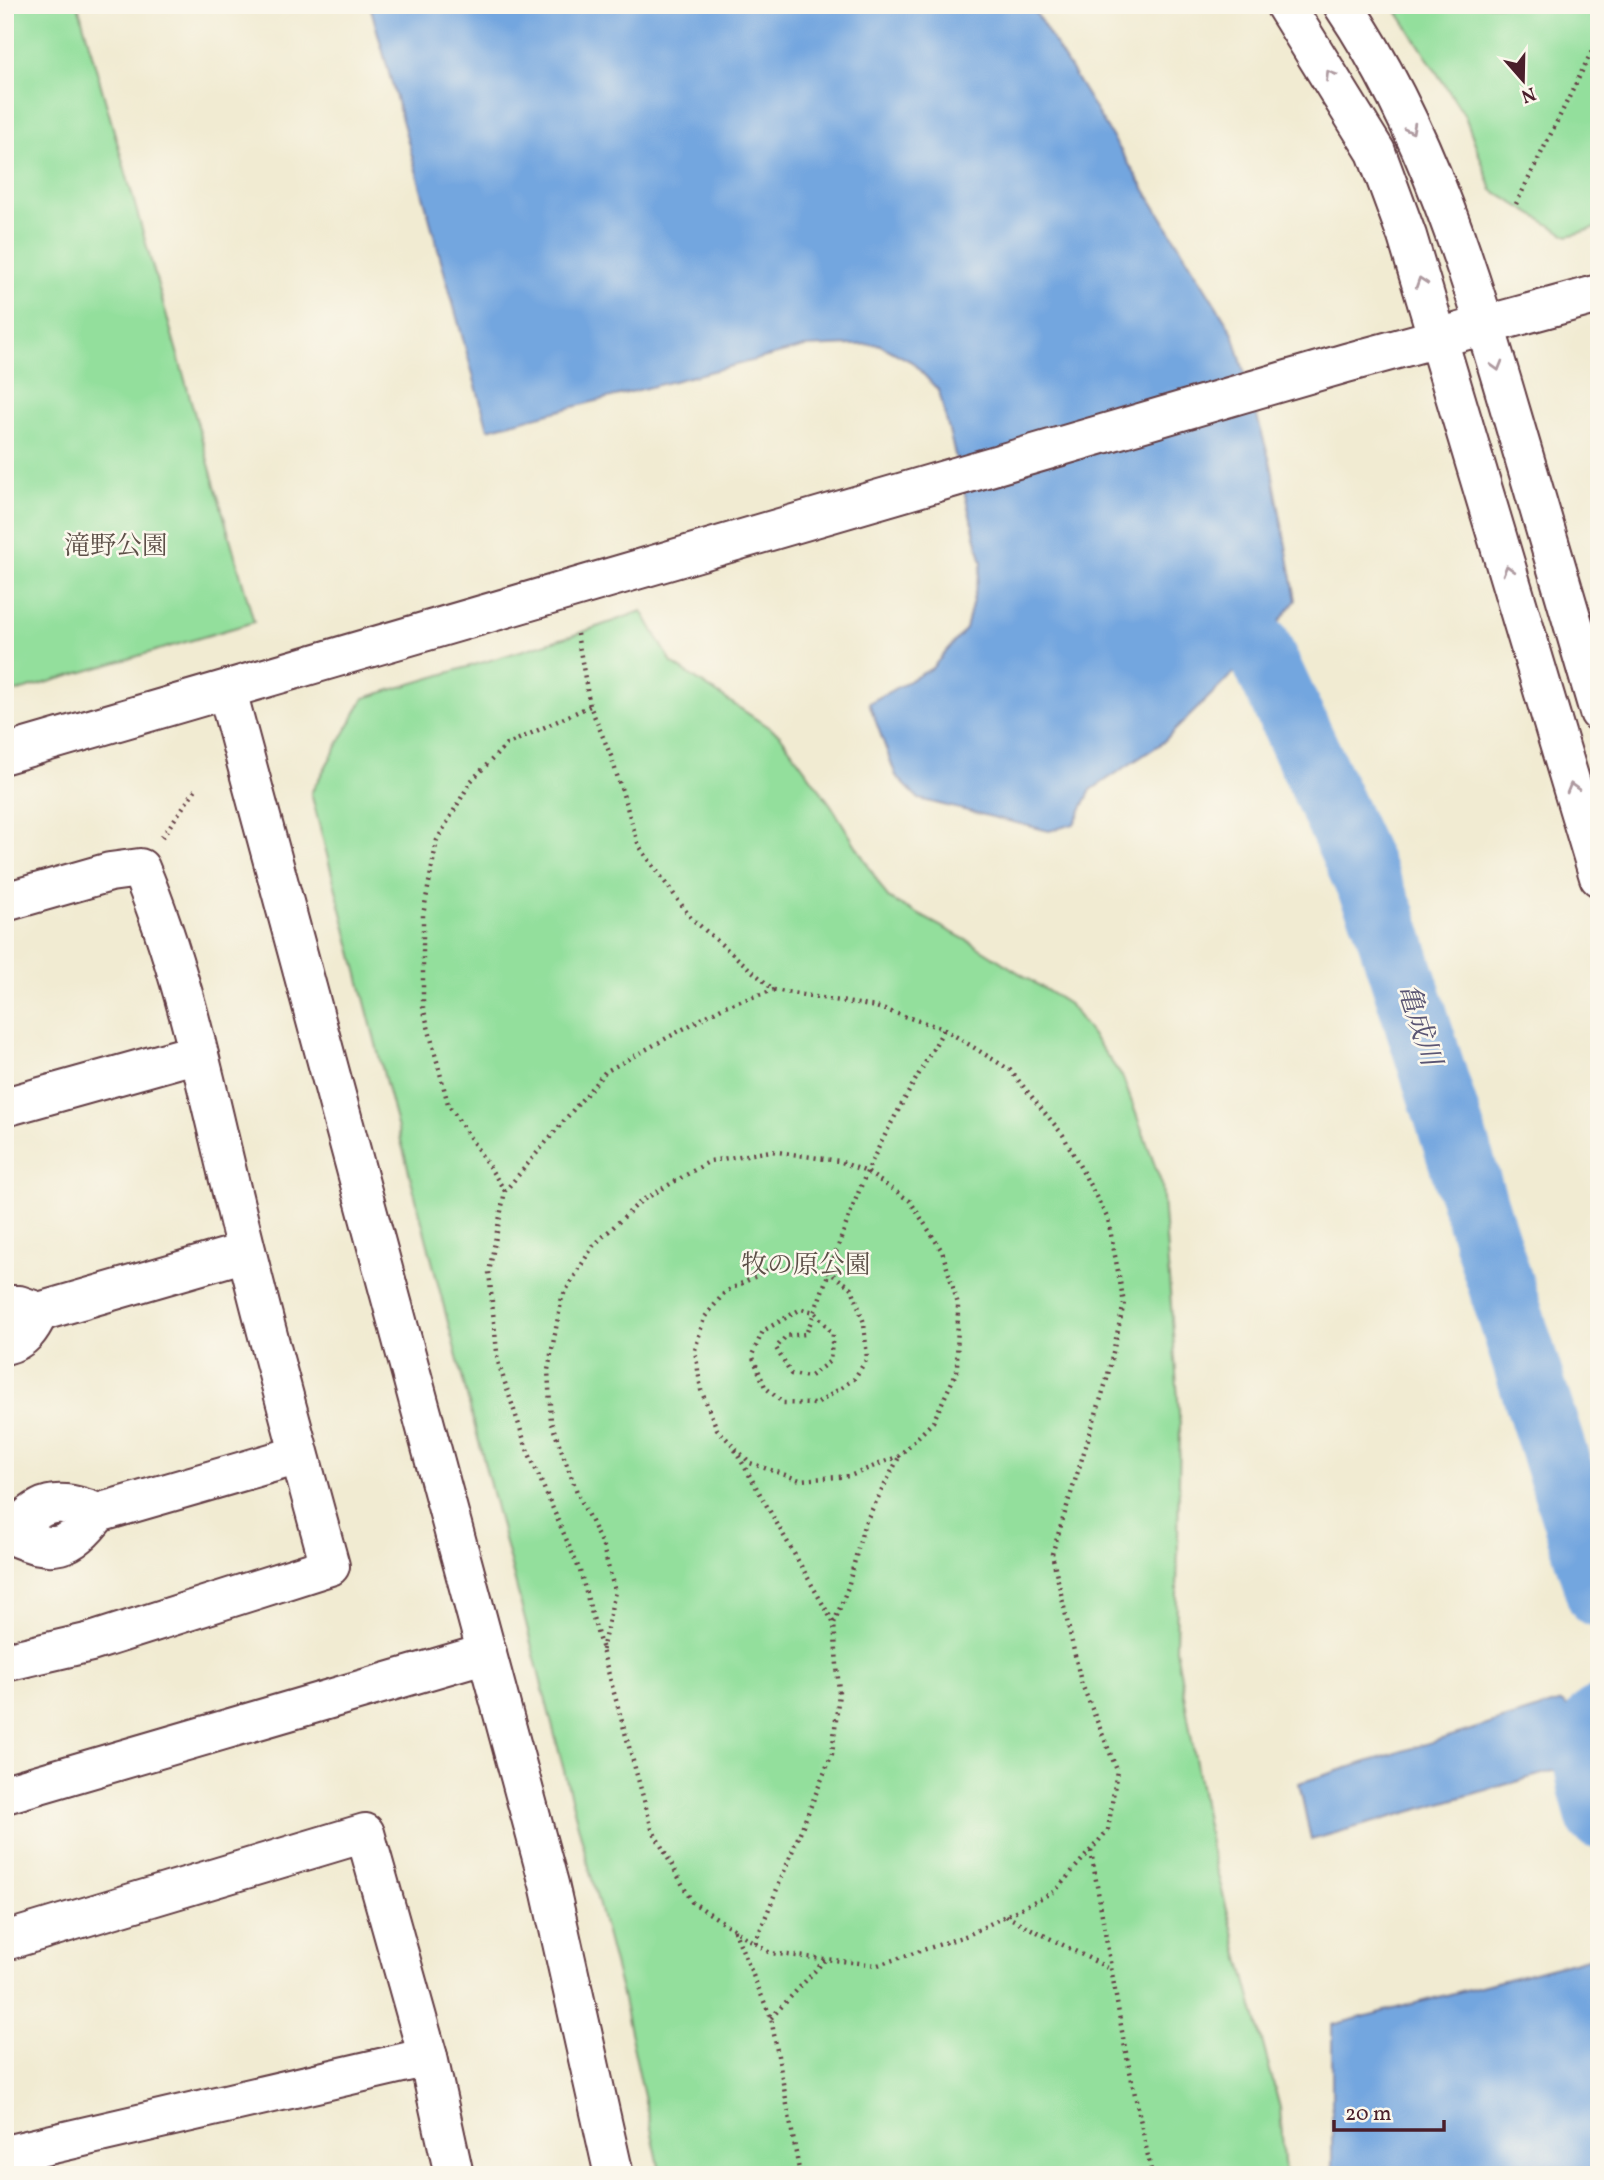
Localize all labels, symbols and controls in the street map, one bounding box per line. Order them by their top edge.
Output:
north arrow [1488,46,1558,116]
one-way arrow [1325,69,1338,82]
text: N [1517,80,1539,109]
one-way arrow [1403,122,1417,134]
one-way arrow [1415,276,1430,288]
one-way arrow [1489,359,1504,371]
park label: 滝野公園 [64,529,168,565]
one-way arrow [1501,564,1516,576]
one-way arrow [1566,782,1581,794]
water label: 亀成川 [1386,979,1450,1074]
park label: 牧の原公園 [741,1248,871,1284]
scale bar [1334,2089,1445,2133]
text: 20 m [1345,2100,1391,2129]

